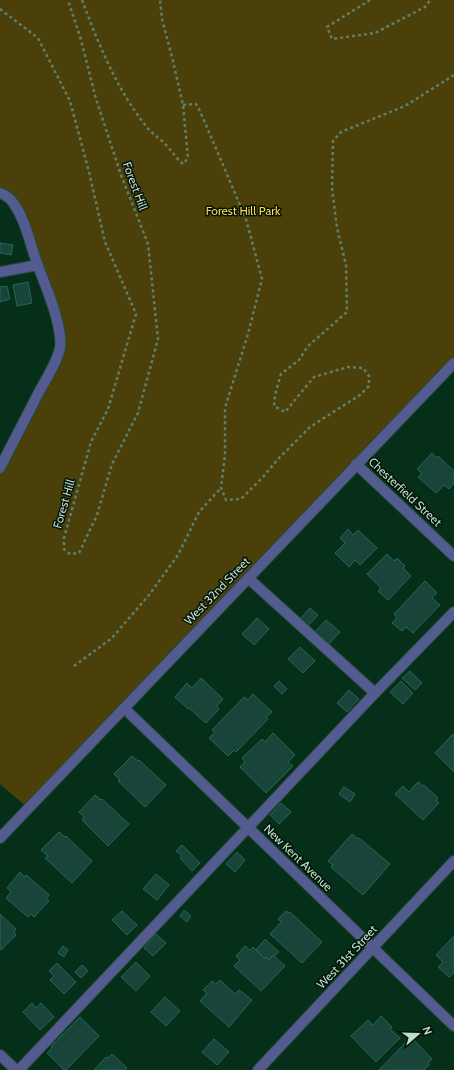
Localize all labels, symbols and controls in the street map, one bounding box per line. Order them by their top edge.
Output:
street label: Forest Hill [120,160,151,212]
park label: Forest Hill Park [206,203,281,218]
street label: Chesterfield Street [366,454,445,529]
street label: Forest Hill [49,477,78,530]
street label: West 32nd Street [181,554,253,628]
street label: New Kent Avenue [261,821,336,894]
street label: West 31st Street [313,922,380,992]
north arrow [398,1014,438,1054]
text: N [419,1025,435,1037]

